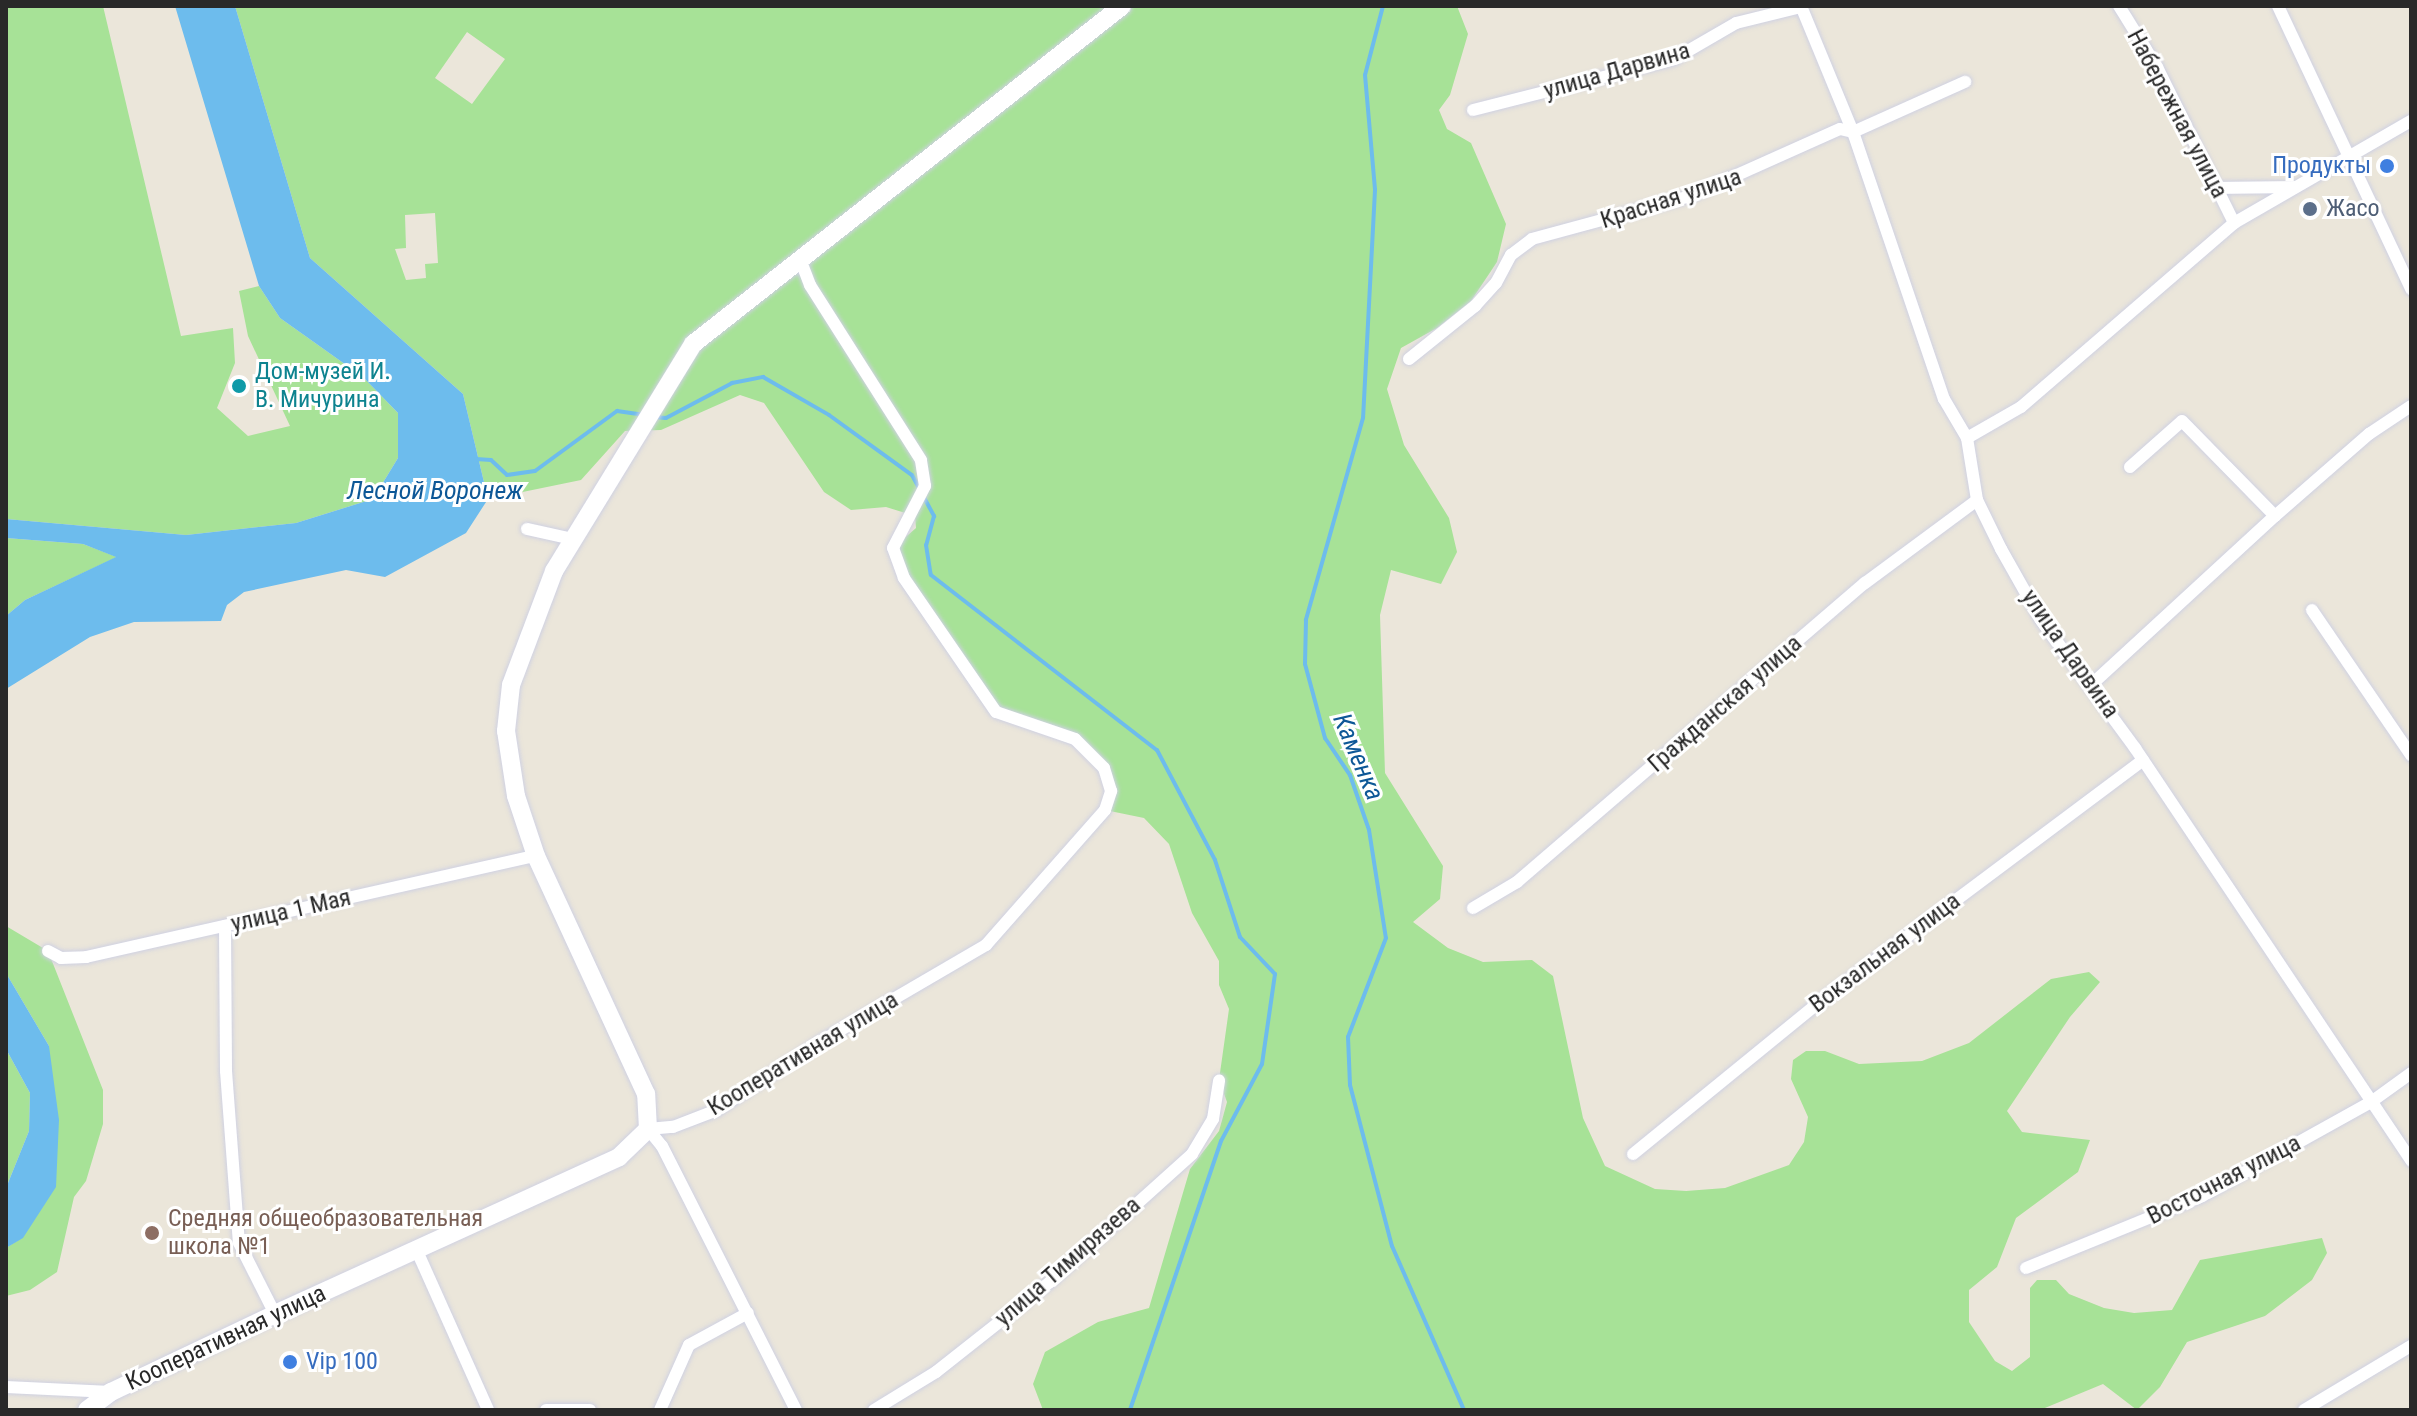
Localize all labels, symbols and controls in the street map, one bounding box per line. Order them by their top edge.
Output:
street label: Набережная улица [2120,25,2234,203]
street label: улица Дарвина [1541,36,1693,106]
place label: Продукты [2272,152,2371,180]
marker: Продукты [2378,157,2396,175]
street label: Красная улица [1597,163,1745,235]
place label: Жасо [2326,195,2380,223]
marker: Жасо [2301,200,2319,218]
place label: Дом-музей И. В. Мичурина [255,358,391,414]
marker: Дом-музей И. В. Мичурина [230,377,248,395]
water label: Лесной Воронеж [347,475,523,507]
street label: улица Дарвина [2015,584,2125,724]
street label: Гражданская улица [1642,629,1808,779]
water label: Каменка [1326,709,1390,805]
street label: улица 1 Мая [228,883,354,939]
street label: Вокзальная улица [1804,887,1966,1019]
street label: Кооперативная улица [702,986,904,1122]
street label: Восточная улица [2142,1129,2306,1231]
street label: улица Тимирязева [989,1191,1147,1333]
place label: Средняя общеобразовательная школа №1 [168,1205,483,1261]
marker: Средняя общеобразовательная школа №1 [143,1224,161,1242]
street label: Кооперативная улица [121,1279,331,1397]
place label: Vip 100 [306,1348,378,1376]
marker: Vip 100 [281,1353,299,1371]

